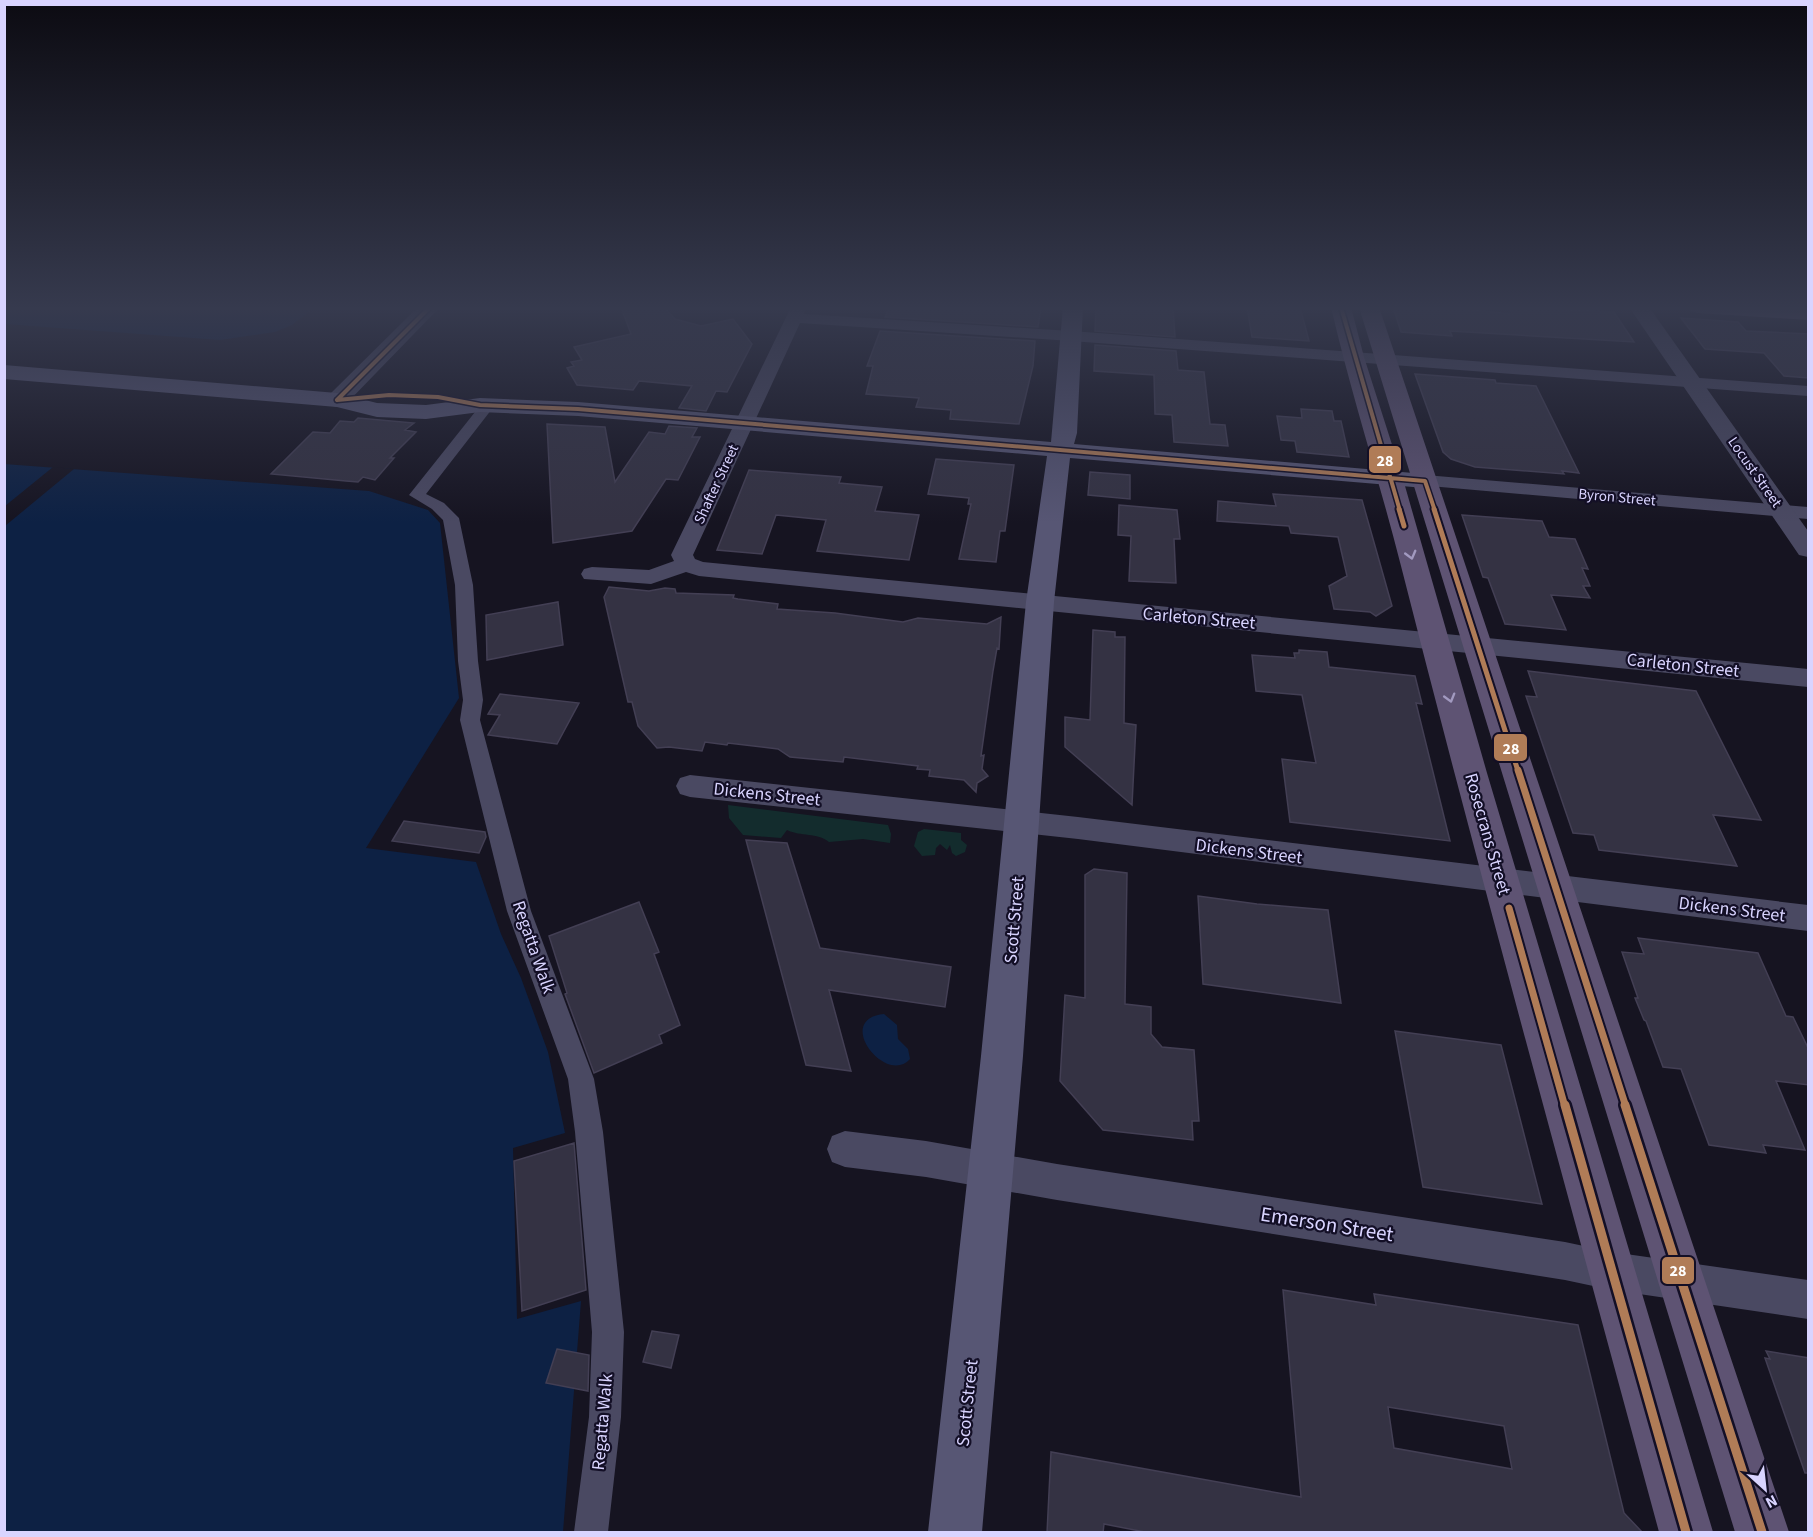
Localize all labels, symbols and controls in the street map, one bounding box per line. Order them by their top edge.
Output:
street label: Locust Street [1723,433,1787,512]
street label: Shafter Street [689,441,744,527]
line badge: 28 [1368,445,1402,474]
text: 28 [1377,450,1393,472]
street label: Byron Street [1577,484,1657,511]
one-way arrow [1404,550,1417,560]
street label: Carleton Street [1142,601,1256,636]
street label: Carleton Street [1625,647,1740,684]
one-way arrow [1442,693,1455,703]
line badge: 28 [1493,733,1528,762]
text: 28 [1503,738,1519,760]
street label: Rosecrans Street [1458,770,1517,898]
street label: Dickens Street [712,776,822,813]
street label: Dickens Street [1194,833,1304,870]
street label: Scott Street [998,875,1031,965]
street label: Dickens Street [1677,891,1787,928]
street label: Regatta Walk [506,897,561,997]
street label: Emerson Street [1258,1199,1396,1249]
line badge: 28 [1661,1256,1695,1285]
text: 28 [1670,1260,1686,1282]
street label: Scott Street [950,1358,984,1448]
street label: Regatta Walk [586,1373,619,1471]
north arrow [1735,1459,1795,1519]
text: N [1762,1489,1781,1514]

